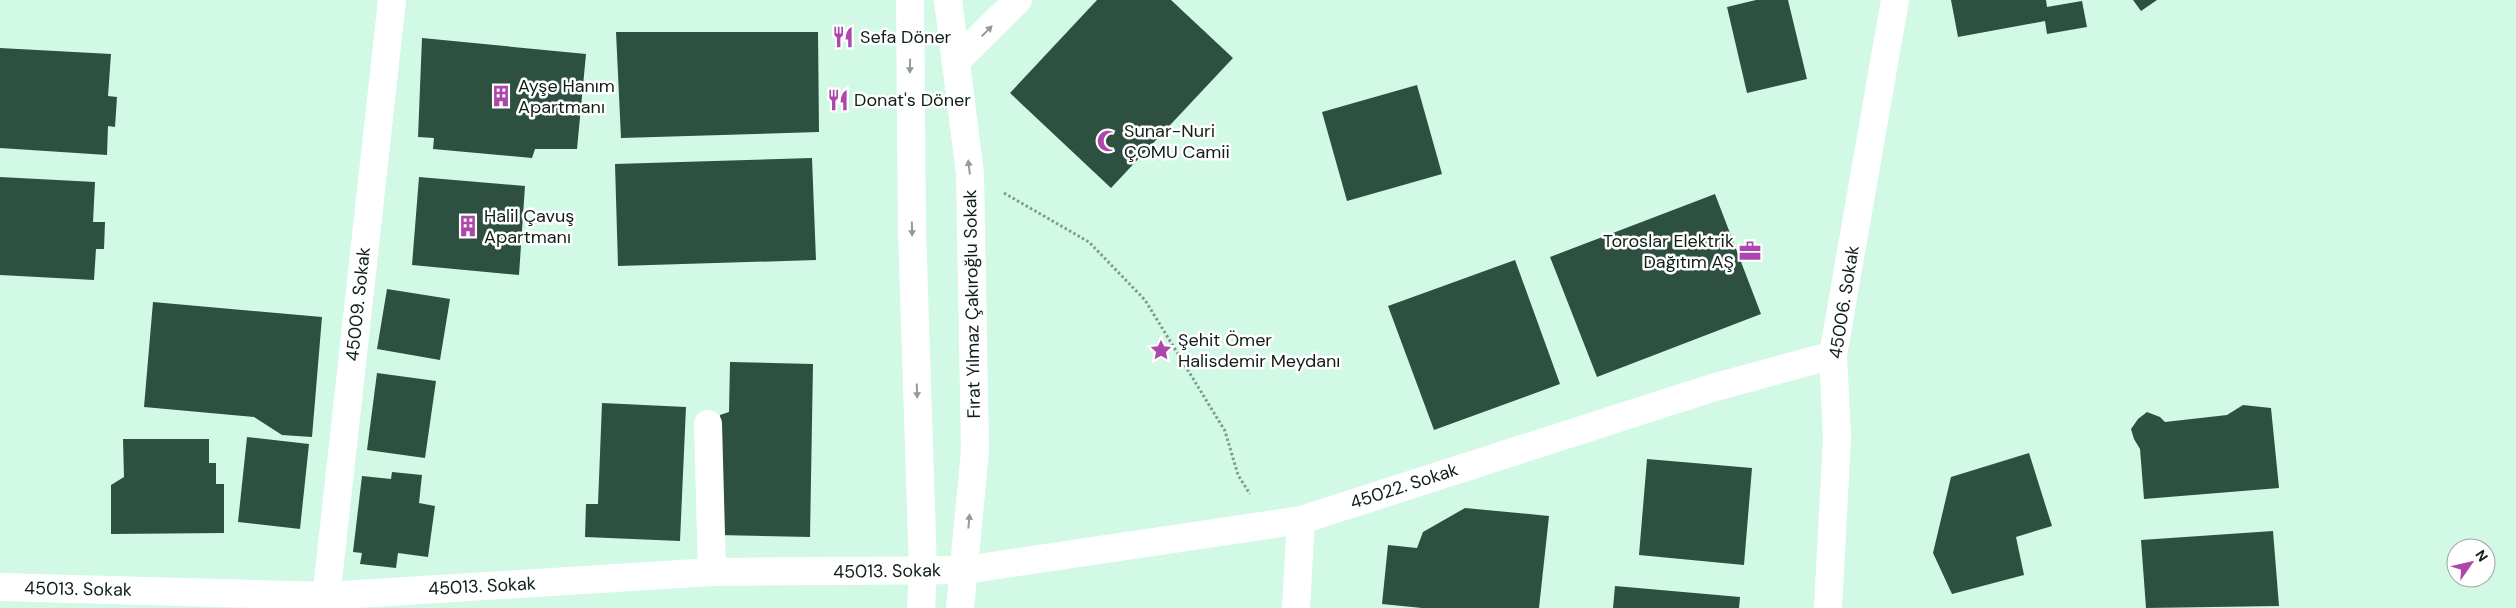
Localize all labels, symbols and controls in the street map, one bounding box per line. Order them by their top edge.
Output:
restaurant icon: Sefa Döner [830,24,856,50]
place label: Sefa Döner [860,25,952,49]
one-way arrow [981,25,993,37]
one-way arrow [906,58,914,74]
place label: Ayşe Hanım Apartmanı [518,74,615,119]
building icon: Ayşe Hanım Apartmanı [488,83,514,109]
restaurant icon: Donat's Döner [825,87,851,113]
place label: Donat's Döner [854,88,971,112]
place label: Sunar-Nuri ÇOMU Camii [1124,119,1230,164]
mosque icon: Sunar-Nuri ÇOMU Camii [1095,128,1121,154]
one-way arrow [965,158,973,174]
street label: Fırat Yılmaz Çakıroğlu Sokak [958,189,986,419]
place label: Halil Çavuş Apartmanı [484,204,574,249]
building icon: Halil Çavuş Apartmanı [455,213,481,239]
one-way arrow [908,221,916,237]
place label: Toroslar Elektrik Dağıtım AŞ [1603,229,1734,274]
office icon: Toroslar Elektrik Dağıtım AŞ [1737,238,1763,264]
street label: 45006. Sokak [1823,244,1865,360]
street label: 45009. Sokak [340,246,376,362]
place label: Şehit Ömer Halisdemir Meydanı [1178,328,1340,373]
place icon: Şehit Ömer Halisdemir Meydanı [1148,337,1174,363]
one-way arrow [913,383,921,399]
street label: 45022. Sokak [1347,457,1461,515]
one-way arrow [965,513,973,529]
north arrow [2446,538,2496,588]
text: N [2471,546,2492,565]
street label: 45013. Sokak [833,558,941,584]
street label: 45013. Sokak [428,571,536,601]
street label: 45013. Sokak [24,576,132,602]

